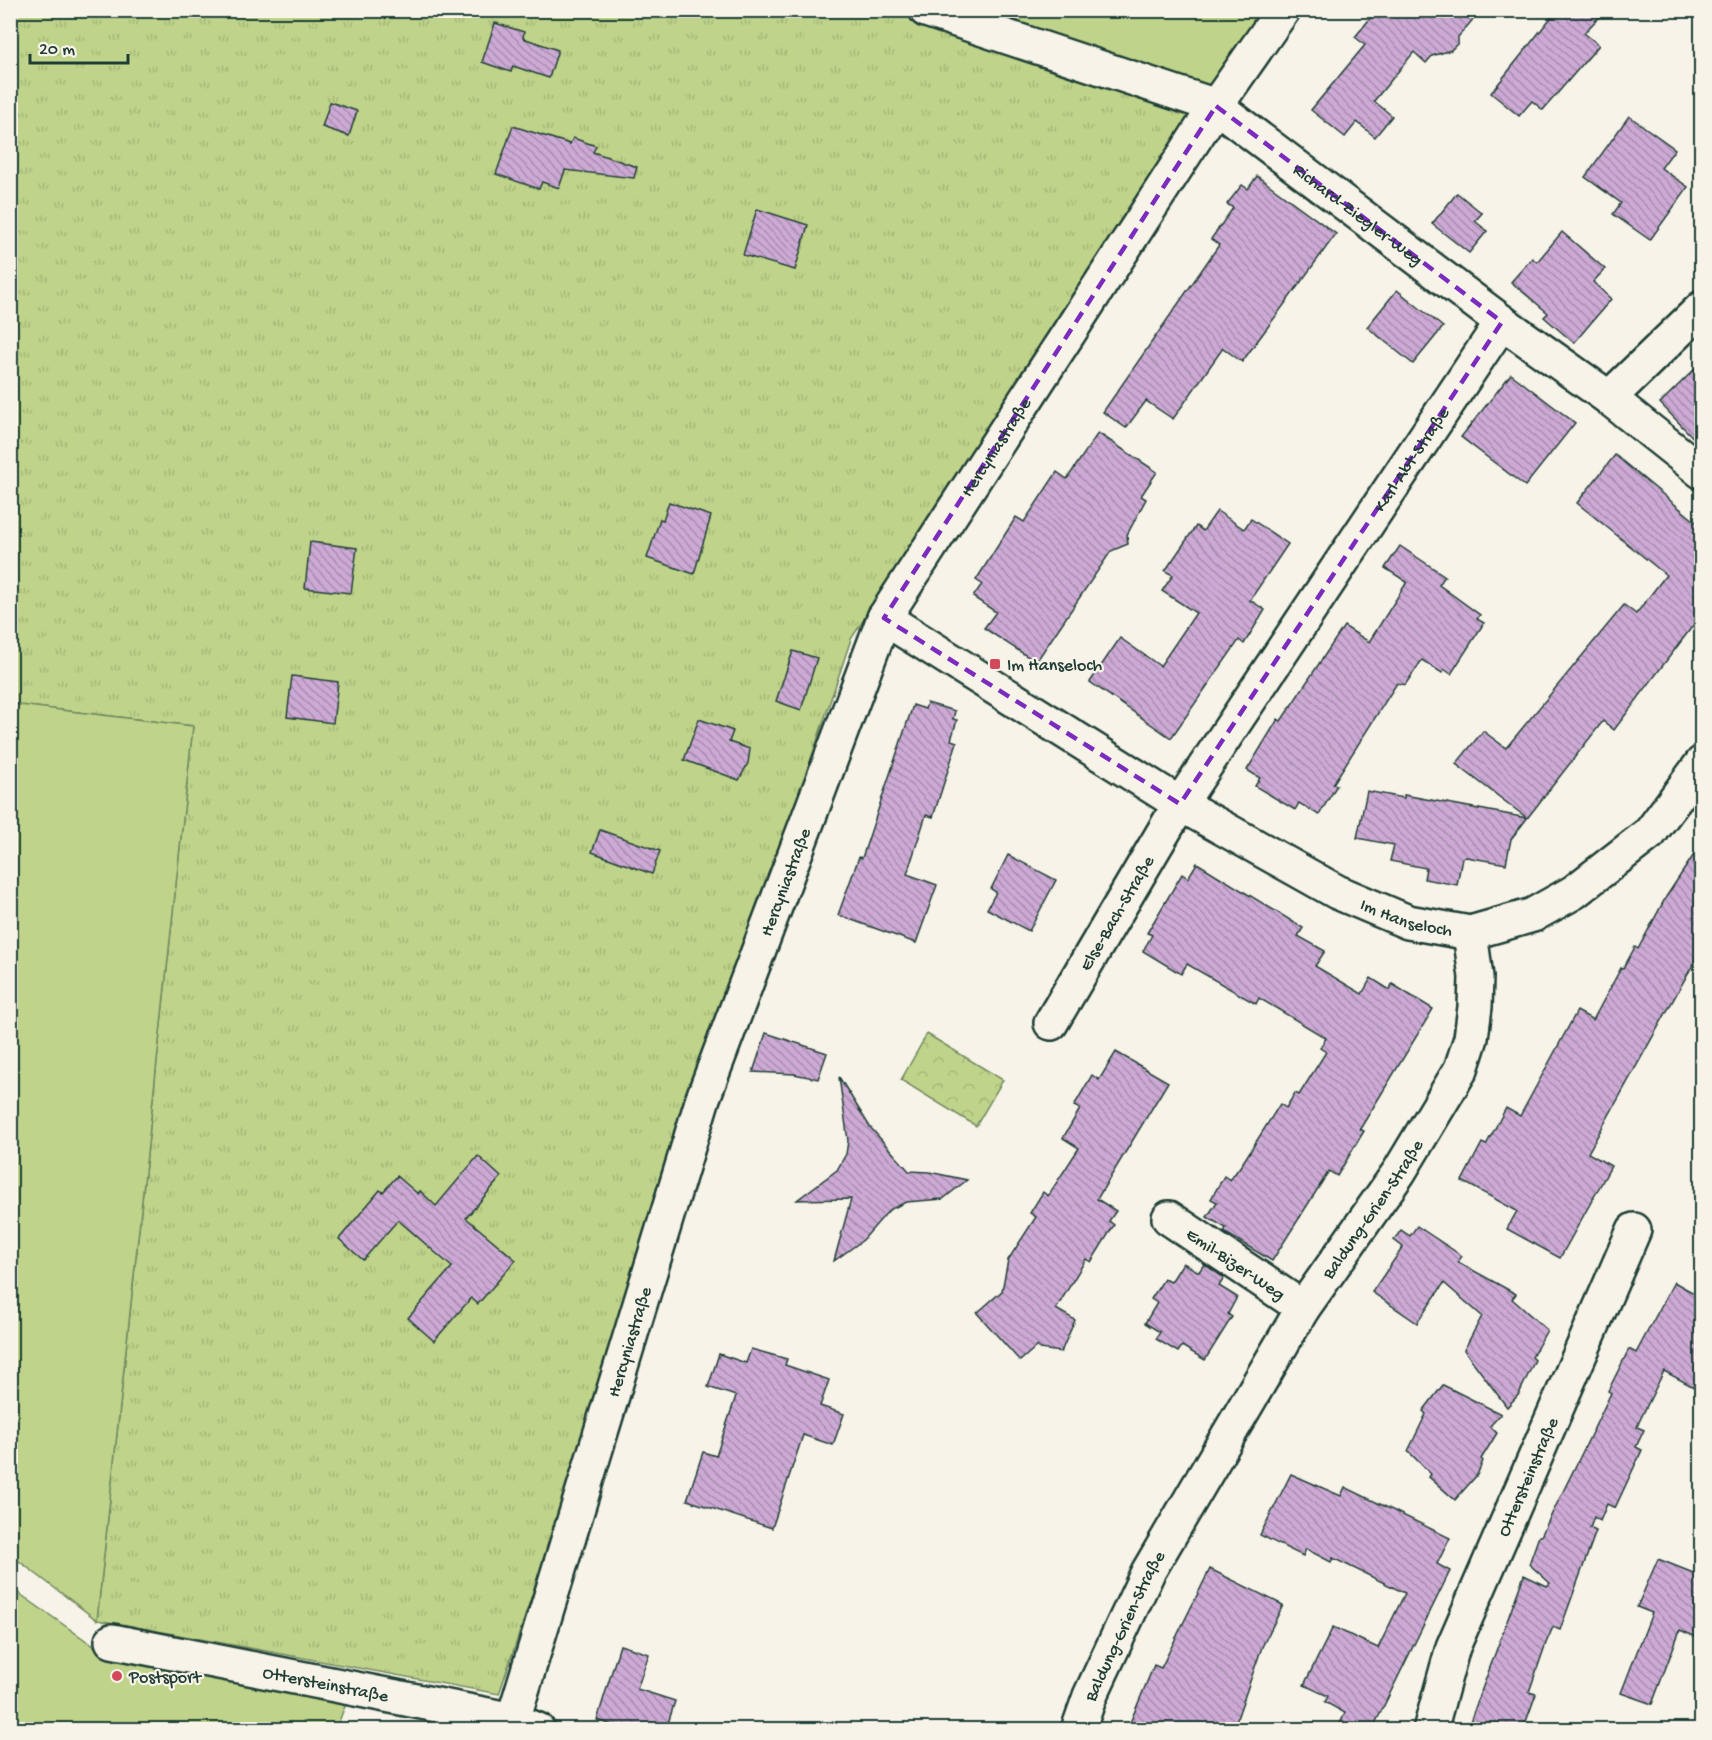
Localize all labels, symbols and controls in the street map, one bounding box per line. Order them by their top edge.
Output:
scale bar [30,27,128,65]
text: 20 m [39,40,75,61]
street label: Richard-Ziegler-Weg [1288,160,1426,271]
street label: Hercyniastraße [957,394,1037,502]
street label: Karl-Abt-Straße [1370,404,1455,517]
place label: Im Hanseloch [1007,656,1103,677]
marker: Im Hanseloch [988,657,1002,671]
street label: Hercyniastraße [757,825,817,940]
street label: Else-Bach-Straße [1076,852,1160,975]
street label: Im Hanseloch [1357,895,1454,943]
street label: Baldung-Grien-Straße [1318,1136,1429,1285]
street label: Emil-Bizer-Weg [1181,1225,1288,1306]
street label: Hercyniastraße [604,1284,658,1400]
street label: Ottersteinstraße [1494,1414,1565,1540]
street label: Baldung-Grien-Straße [1081,1547,1171,1706]
street label: Ottersteinstraße [261,1663,391,1708]
place label: Postsport [128,1668,202,1689]
marker: Postsport [110,1669,124,1683]

